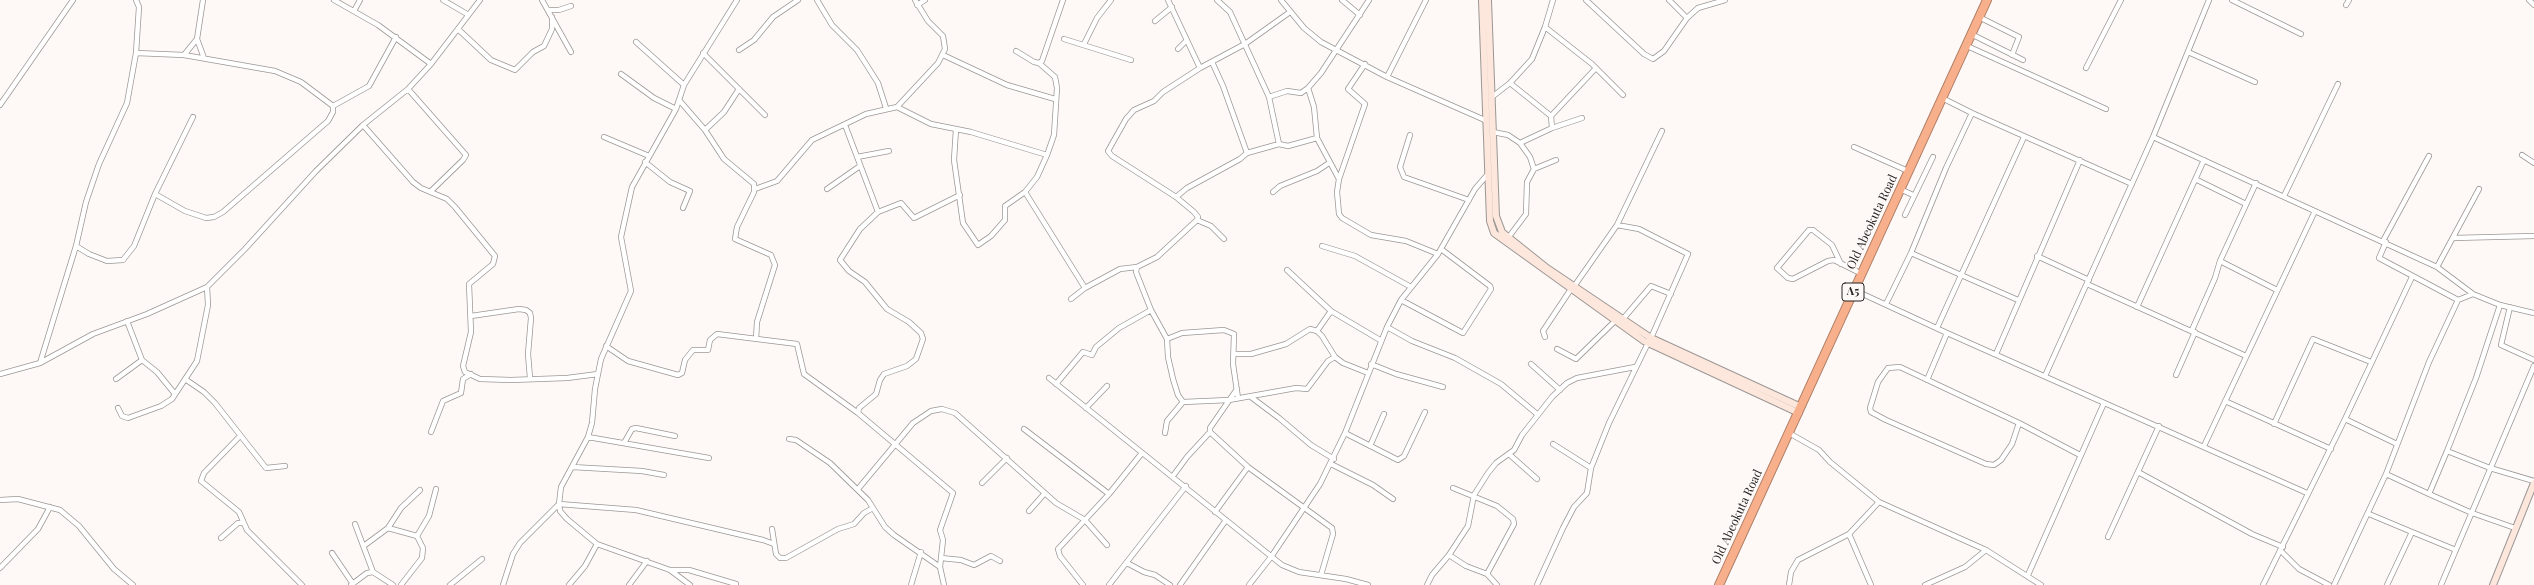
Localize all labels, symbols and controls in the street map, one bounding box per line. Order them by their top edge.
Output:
street label: Old Abeokuta Road [1844,172,1900,272]
road number: A5 [1842,283,1864,301]
street label: Old Abeokuta Road [1709,467,1765,567]

